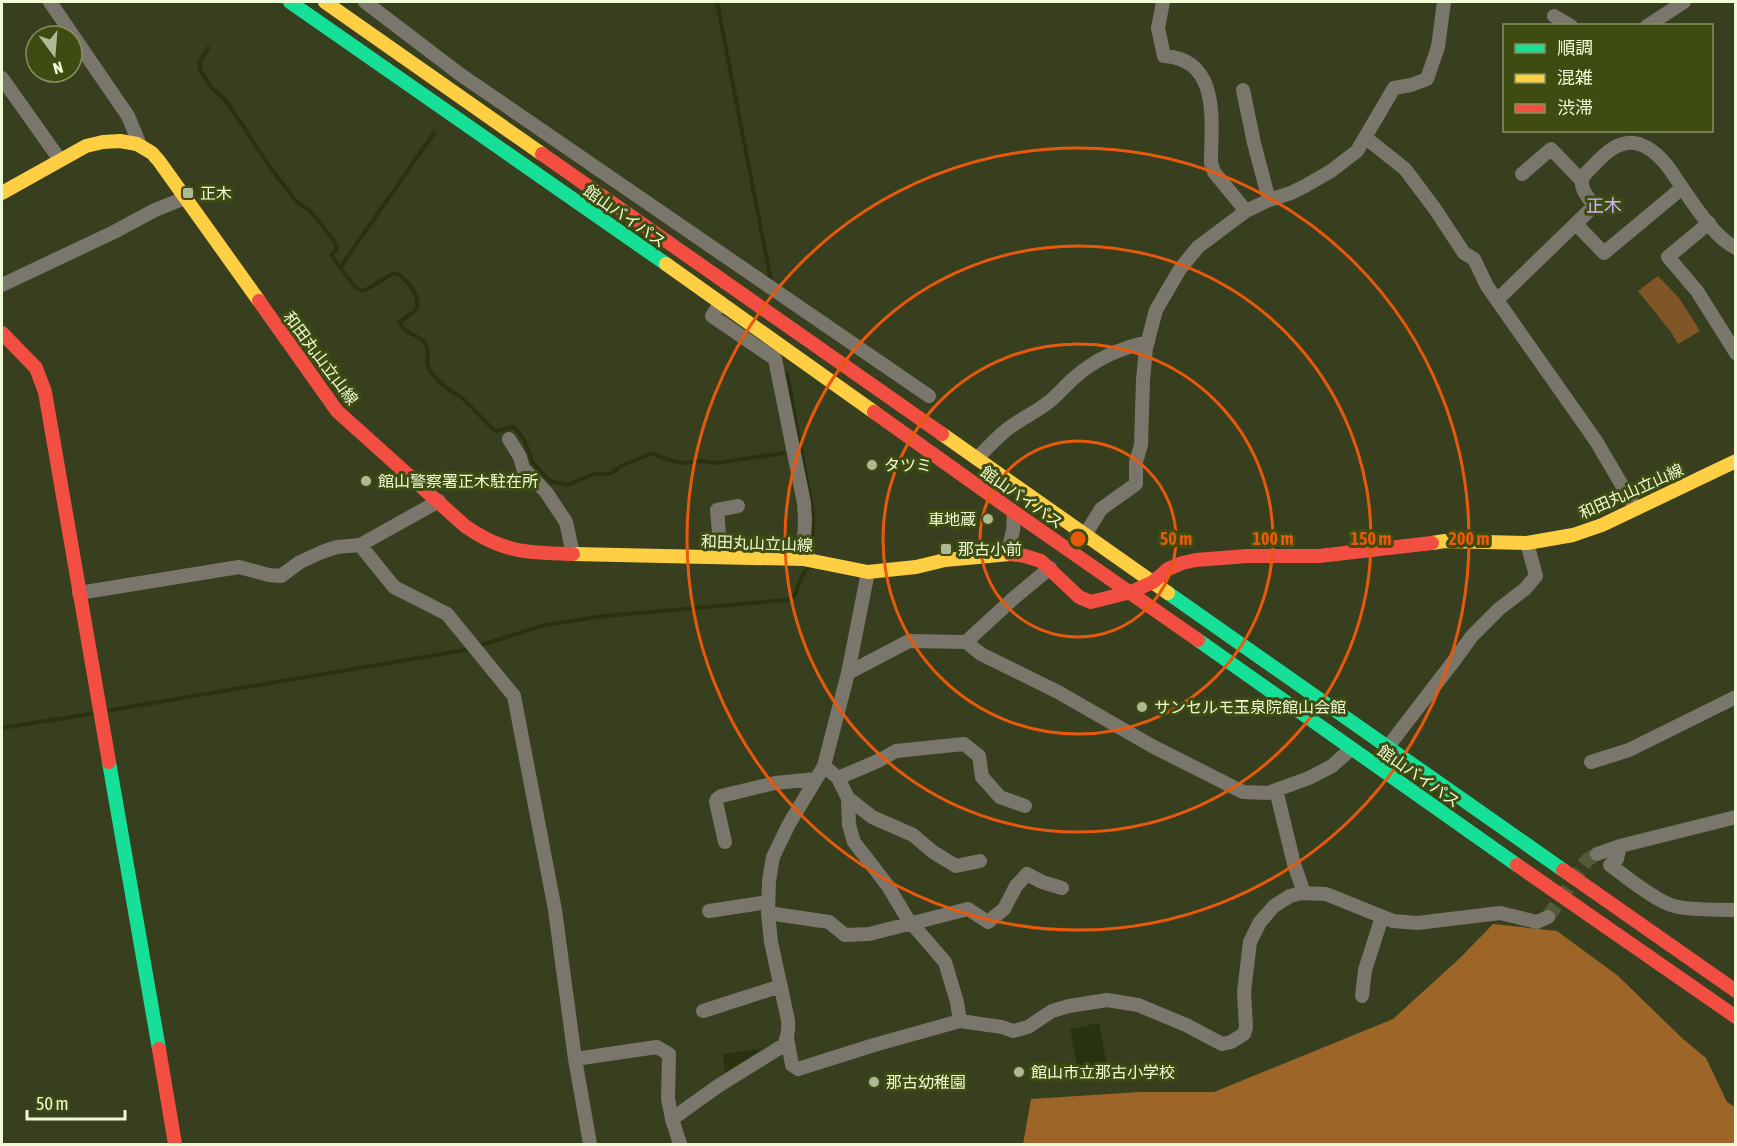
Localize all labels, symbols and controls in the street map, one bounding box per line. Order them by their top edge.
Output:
north arrow [24,24,84,84]
legend [1503,24,1713,132]
text: 順調 [1557,37,1593,58]
text: N [51,58,65,78]
text: 混雑 [1557,67,1593,88]
text: 渋滞 [1557,97,1593,118]
street label: 館山バイパス [581,181,669,251]
place label: 正木 [200,184,232,202]
marker: 正木 [181,186,195,200]
district label: 正木 [1586,195,1622,216]
street label: 和田丸山立山線 [280,308,362,408]
place label: タツミ [884,456,932,474]
marker: タツミ [865,458,879,472]
street label: 和田丸山立山線 [1576,460,1686,522]
street label: 館山バイパス [978,462,1066,532]
place label: 館山警察署正木駐在所 [378,472,538,490]
marker: 館山警察署正木駐在所 [359,474,373,488]
place label: 車地蔵 [928,510,976,528]
marker: 車地蔵 [981,512,995,526]
text: 50 m [1160,528,1192,549]
text: 100 m [1253,528,1293,549]
text: 150 m [1351,528,1391,549]
text: 200 m [1449,528,1489,549]
centre of rings [1068,529,1088,549]
street label: 和田丸山立山線 [701,532,813,554]
place label: 那古小前 [958,540,1022,558]
marker: 那古小前 [939,542,953,556]
place label: サンセルモ玉泉院館山会館 [1154,698,1346,716]
marker: サンセルモ玉泉院館山会館 [1135,700,1149,714]
street label: 館山バイパス [1375,741,1463,811]
place label: 館山市立那古小学校 [1031,1063,1175,1081]
marker: 館山市立那古小学校 [1012,1065,1026,1079]
place label: 那古幼稚園 [886,1073,966,1091]
marker: 那古幼稚園 [867,1075,881,1089]
scale bar [27,1083,124,1121]
text: 50 m [36,1093,68,1114]

